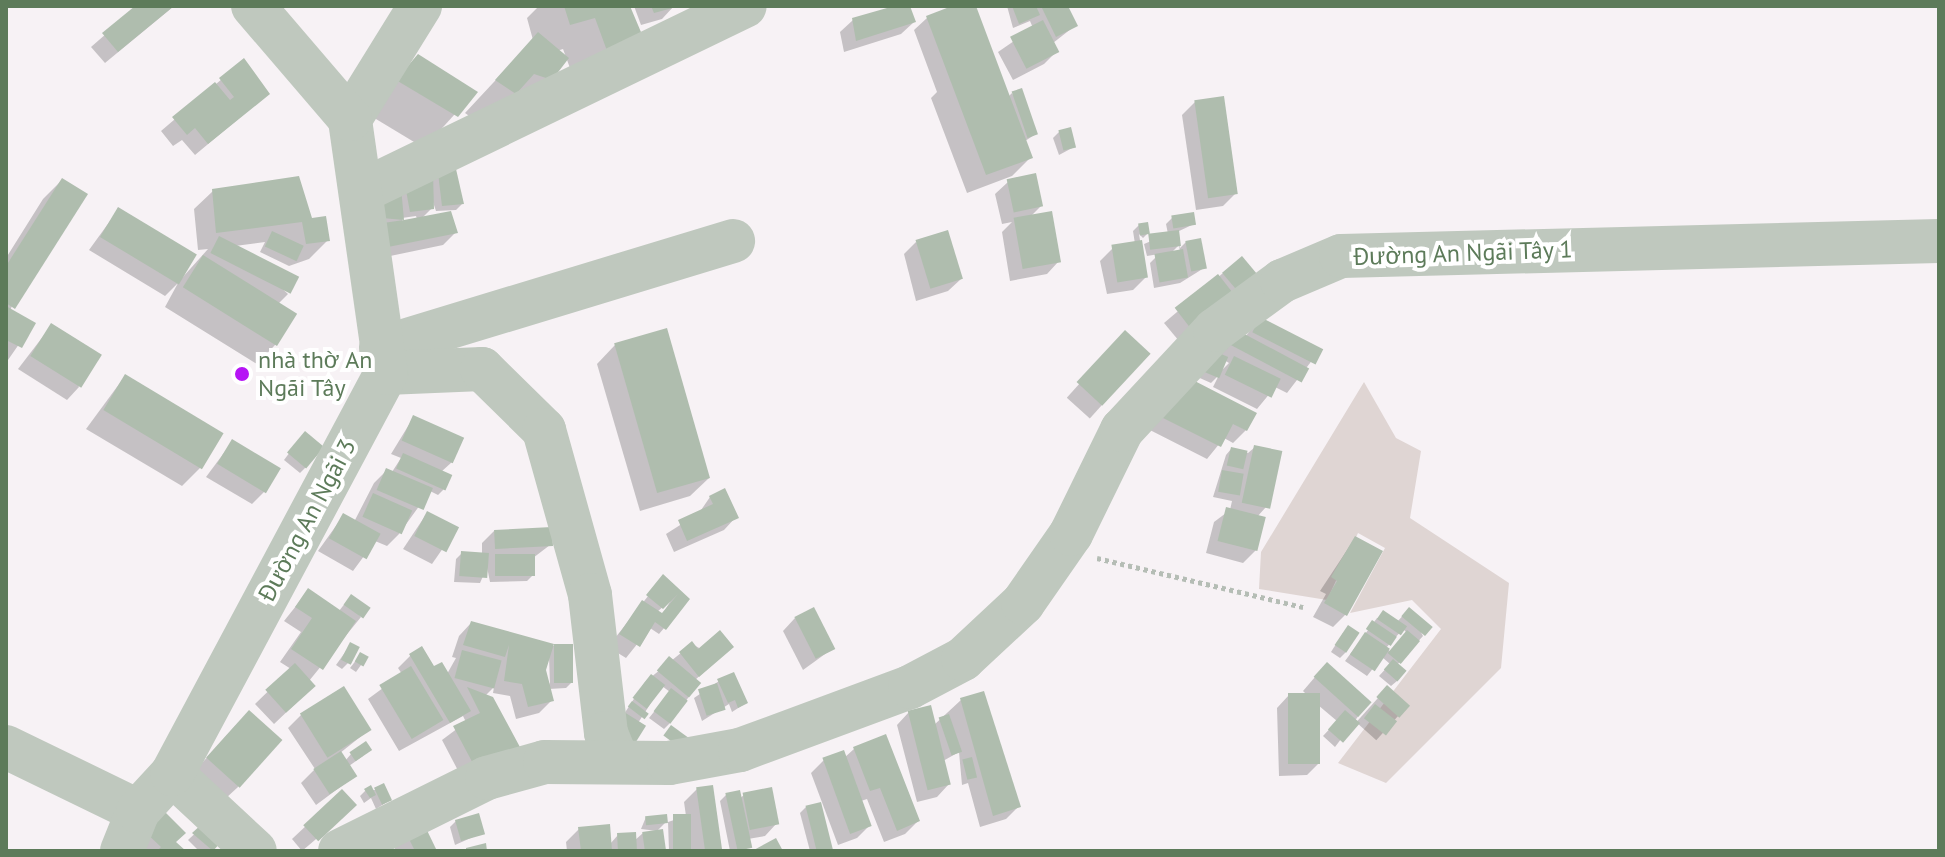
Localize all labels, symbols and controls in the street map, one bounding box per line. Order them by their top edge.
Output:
street label: Đường An Ngãi Tây 1 [1352,235,1574,271]
place label: nhà thờ An Ngãi Tây [258,346,373,402]
marker: nhà thờ An Ngãi Tây [233,365,251,383]
street label: Đường An Ngãi 3 [252,434,362,606]

